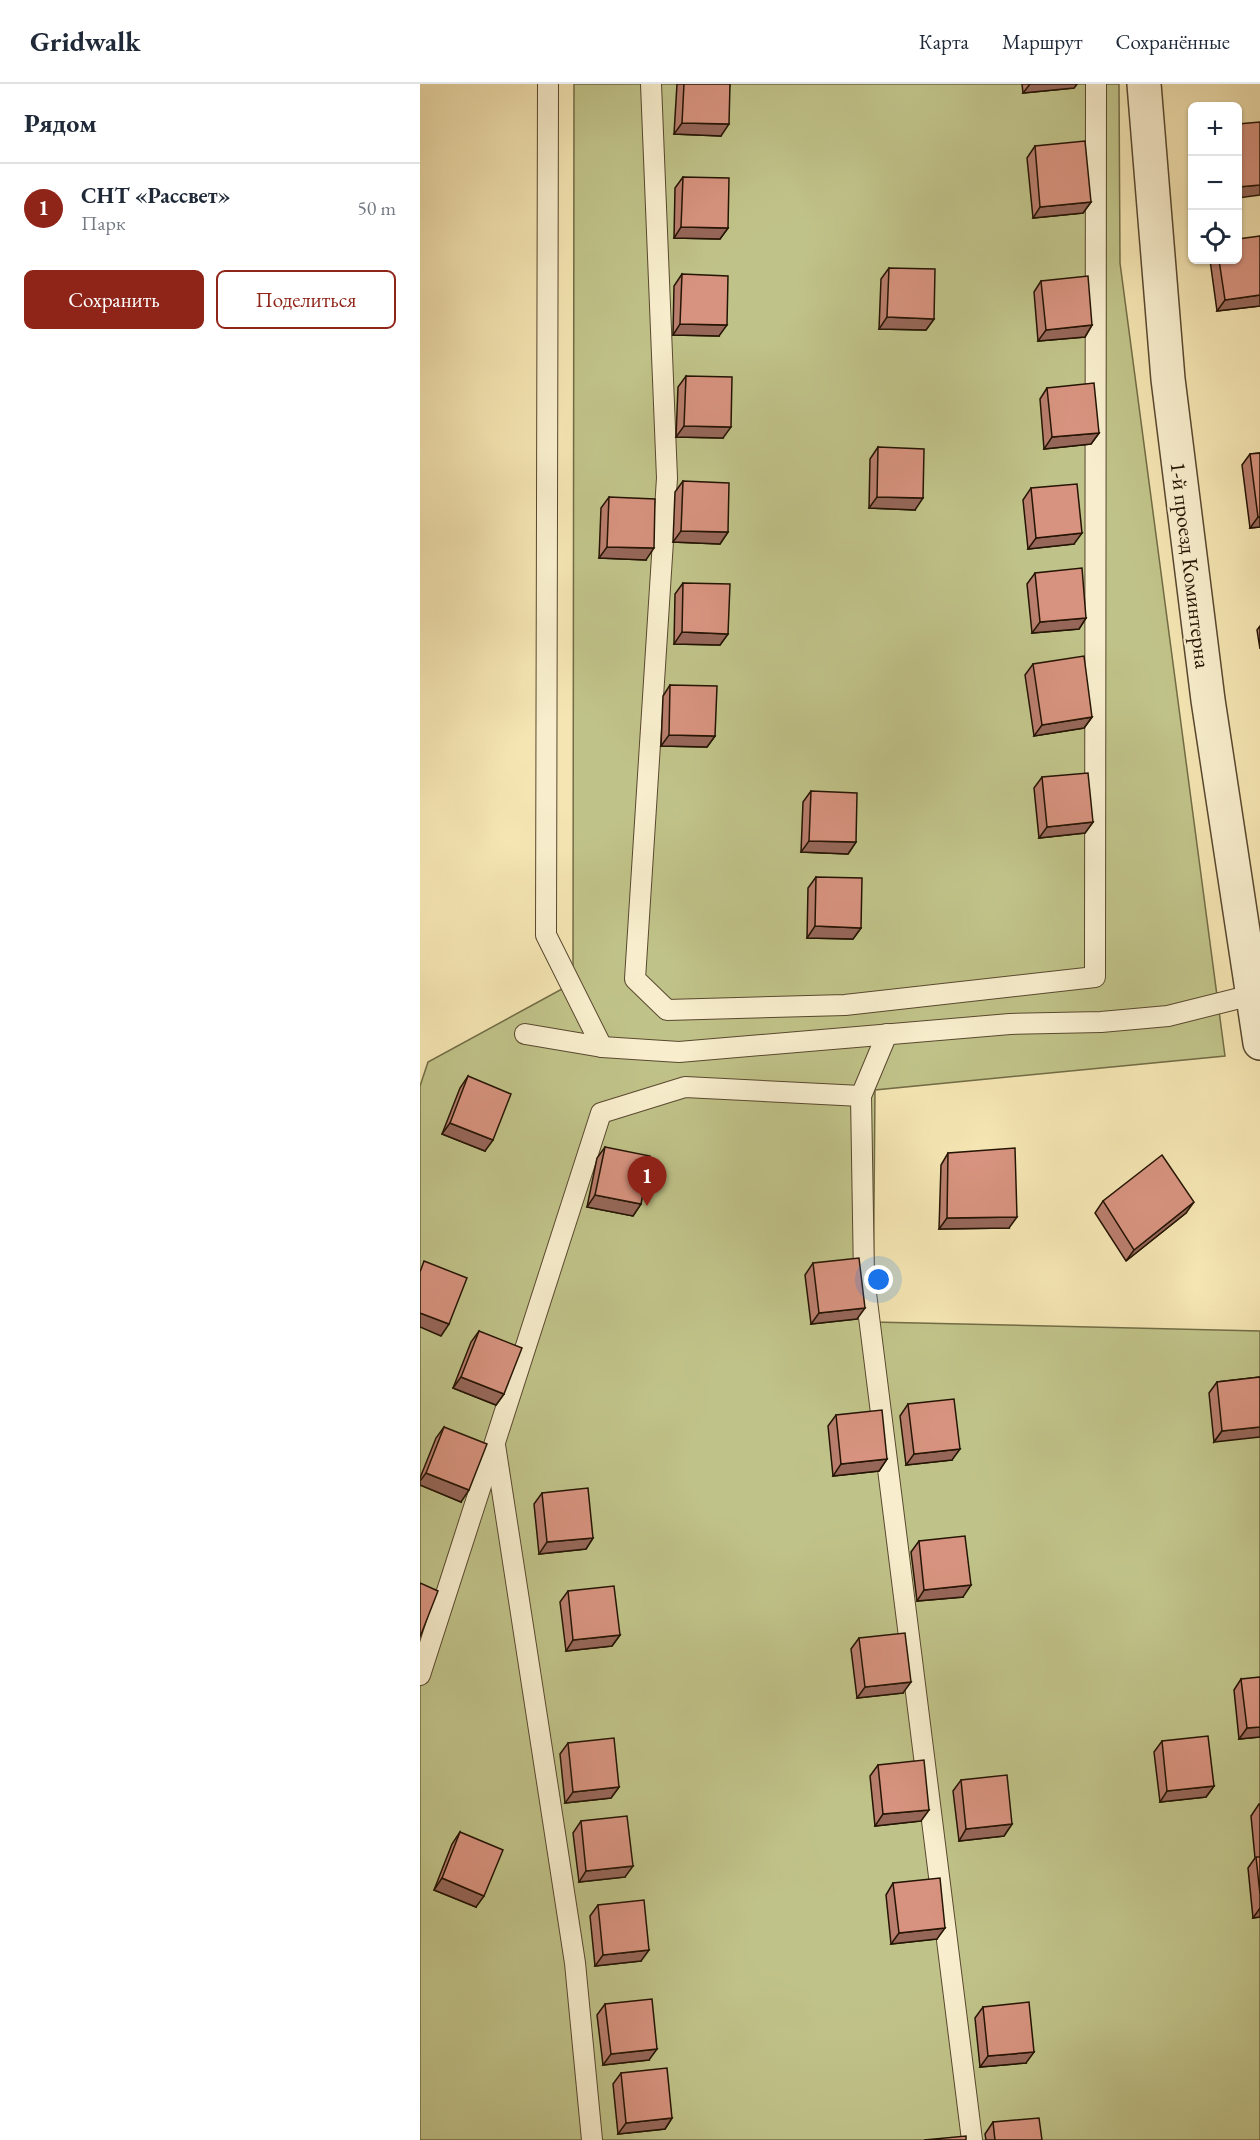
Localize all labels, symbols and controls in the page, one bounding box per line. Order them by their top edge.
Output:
text: Gridwalk [30,23,141,59]
text: Карта [919,28,969,55]
text: Маршрут [1002,28,1083,55]
text: Сохранённые [1116,28,1230,55]
map controls [1188,102,1242,264]
button: + [1188,102,1242,156]
text: Рядом [24,106,97,140]
button: − [1188,156,1242,210]
text: СНТ «Рассвет» [81,181,230,210]
text: 1 [38,195,49,221]
text: 50 m [357,195,396,221]
text: Парк [81,210,125,236]
button: locate [1188,210,1242,264]
button: Сохранить [24,270,204,329]
button: Поделиться [216,270,396,329]
street label: 1-й проезд Коминтерна [1163,460,1218,670]
pin: 1 [628,1156,666,1206]
your location [864,1265,893,1294]

